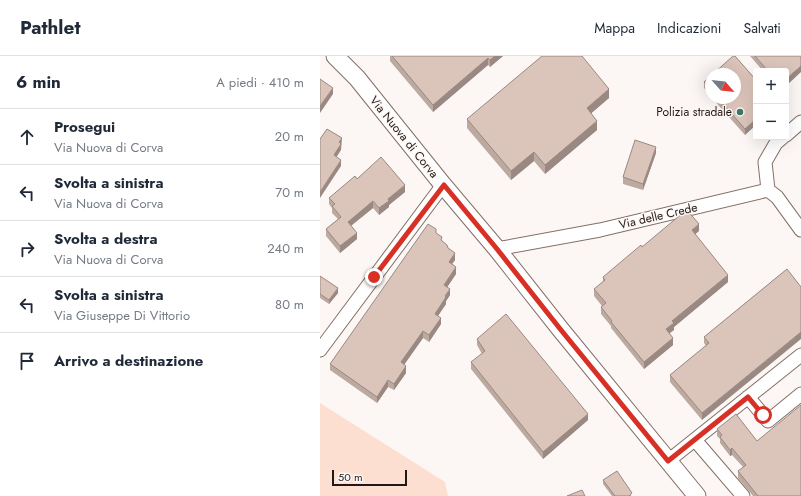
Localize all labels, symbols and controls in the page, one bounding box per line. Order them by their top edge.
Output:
text: Pathlet [20,14,80,41]
text: Mappa [594,18,635,38]
text: Indicazioni [657,18,721,38]
text: Salvati [743,18,781,38]
north arrow [705,68,741,104]
map controls [753,68,789,140]
button: + [753,68,789,104]
text: 6 min [16,70,61,94]
text: A piedi · 410 m [216,73,304,92]
street label: Via Nuova di Corva [365,92,443,182]
place label: Polizia stradale [656,103,732,121]
button: − [753,104,789,140]
marker: Polizia stradale [735,107,745,117]
text: Prosegui [54,116,115,138]
icon: ahead [16,126,38,148]
text: 20 m [275,127,304,146]
text: Via Nuova di Corva [54,138,163,157]
text: Svolta a sinistra [54,172,164,194]
icon: left [16,182,38,204]
text: 70 m [275,183,304,202]
text: Via Nuova di Corva [54,194,163,213]
street label: Via delle Crede [617,198,699,234]
text: Svolta a destra [54,228,158,250]
icon: right [16,238,38,260]
text: 240 m [267,239,304,258]
text: Via Nuova di Corva [54,250,163,269]
route end [365,268,383,286]
text: Svolta a sinistra [54,284,164,306]
icon: left [16,294,38,316]
text: 80 m [275,295,304,314]
text: Via Giuseppe Di Vittorio [54,306,190,325]
icon: arrive [16,350,38,372]
text: Arrivo a destinazione [54,350,203,372]
route start [754,406,772,424]
scale bar [332,468,407,487]
text: 50 m [338,469,363,485]

